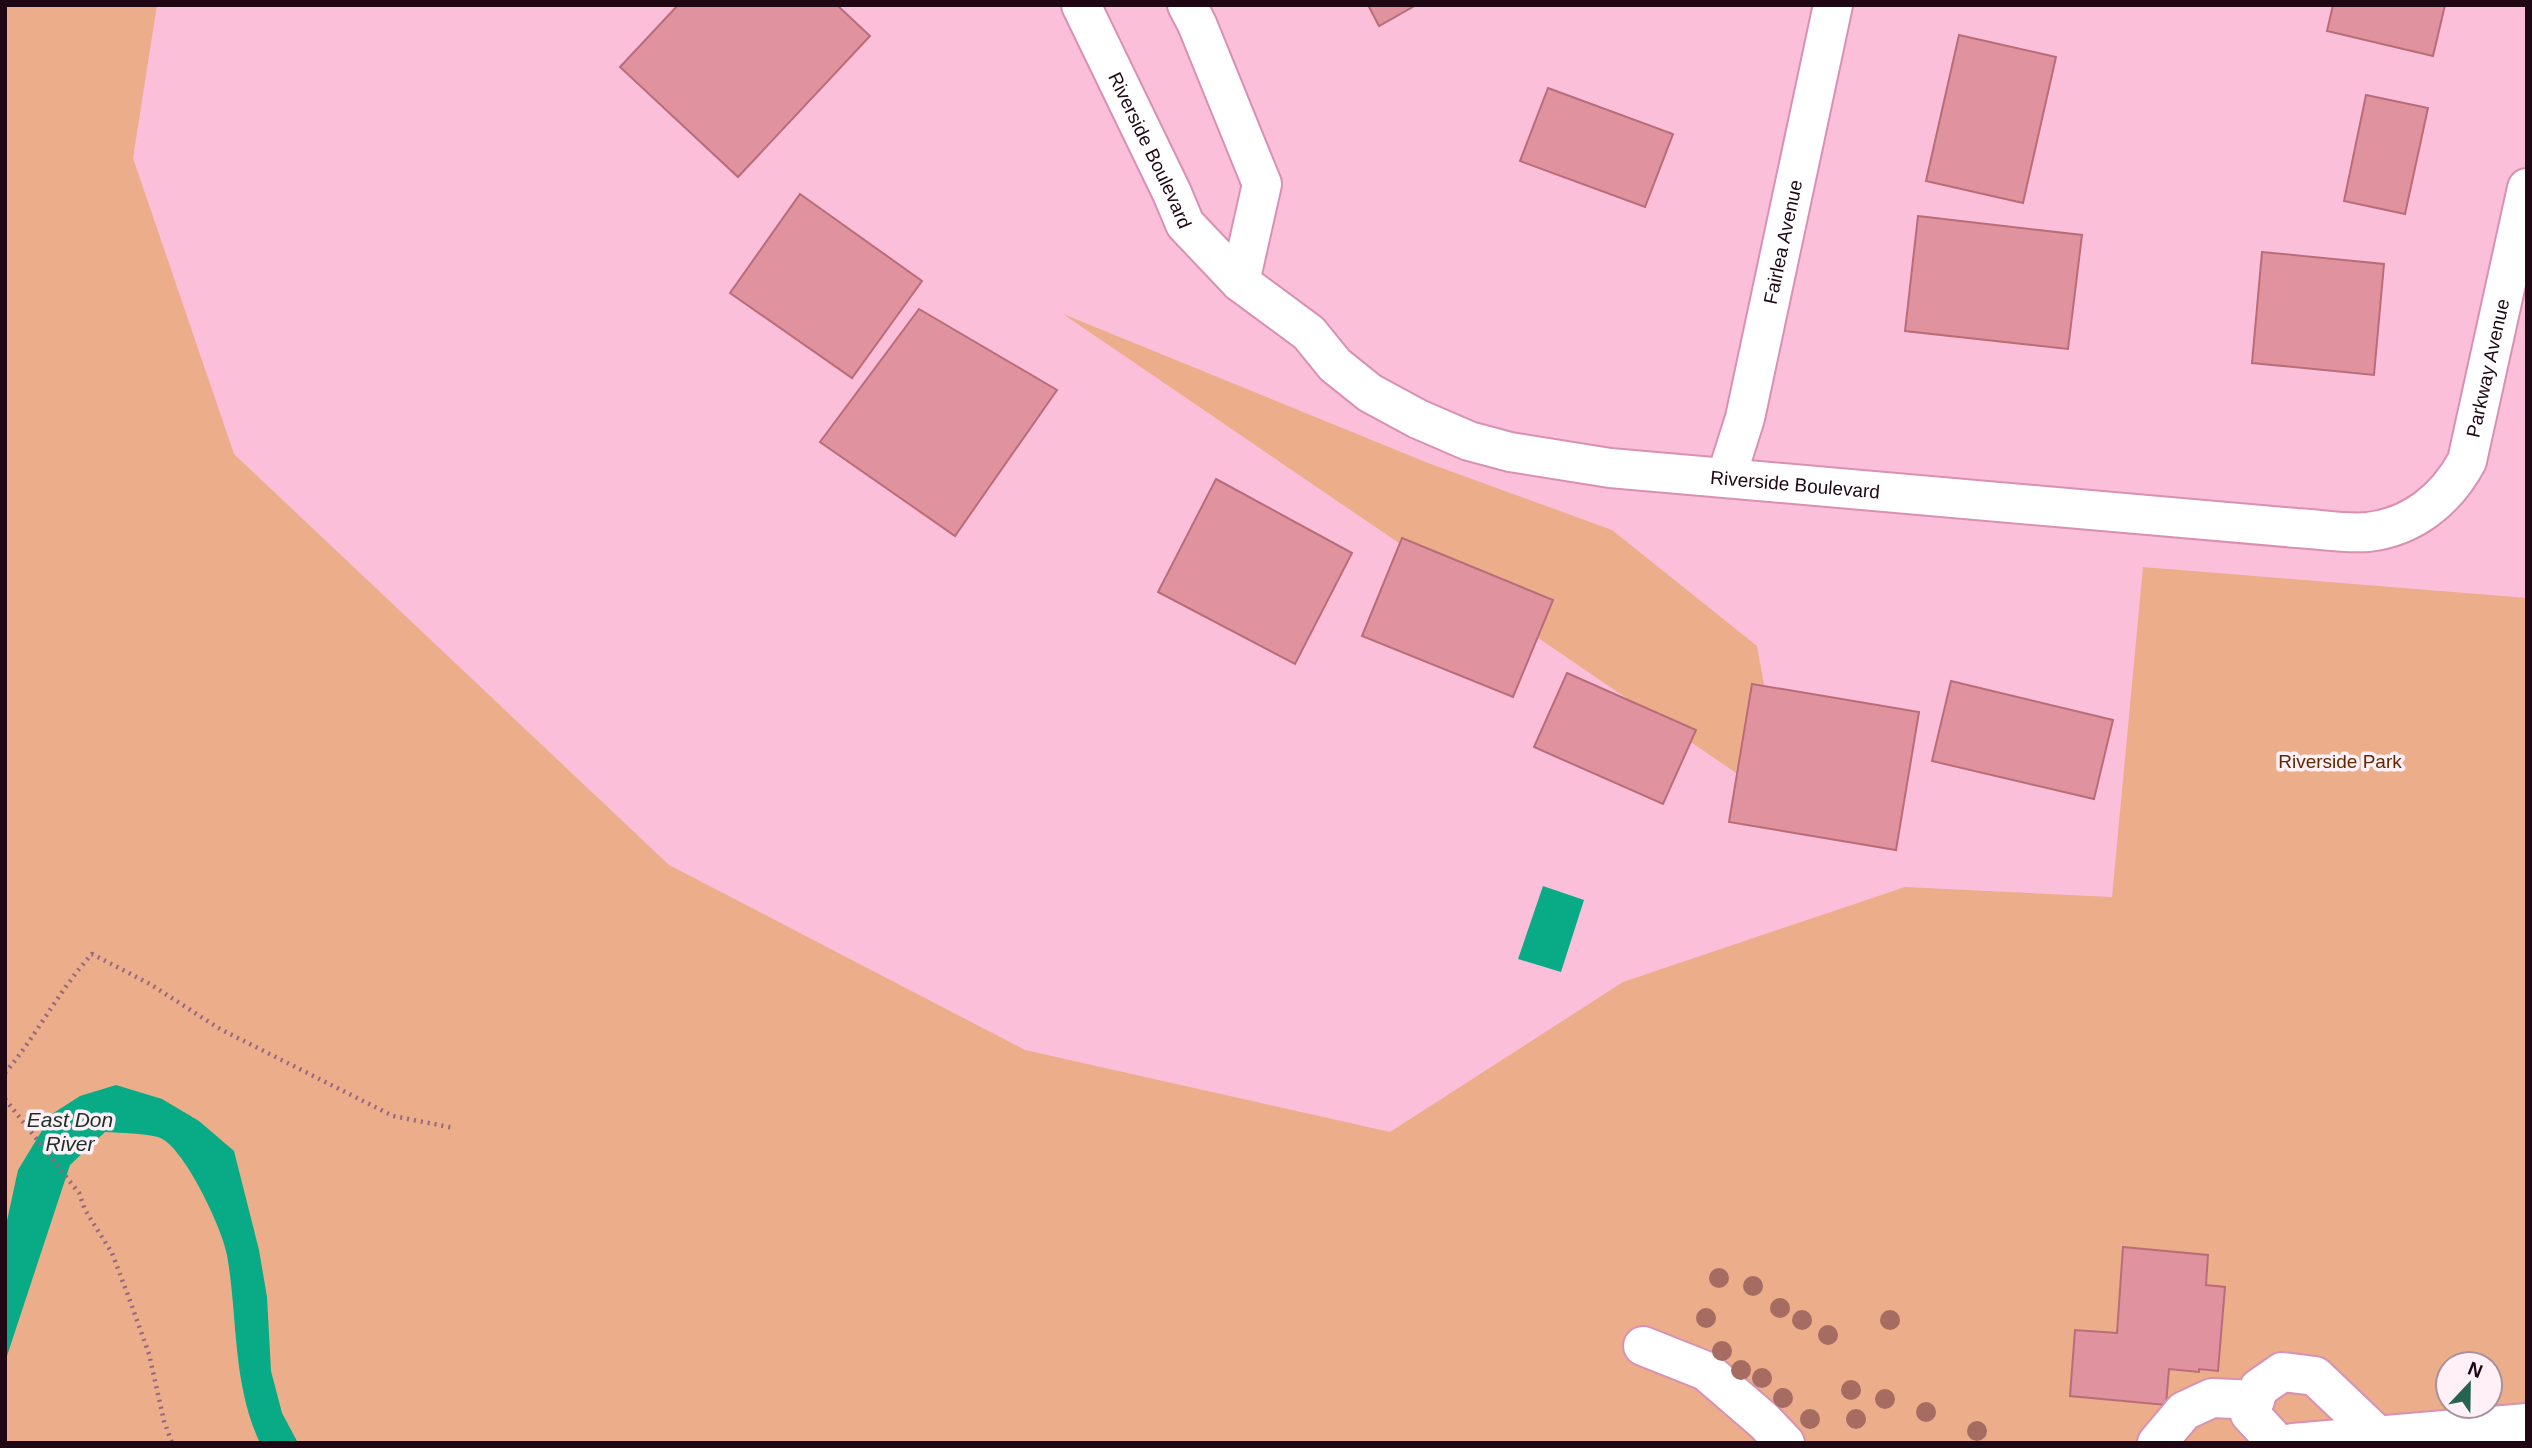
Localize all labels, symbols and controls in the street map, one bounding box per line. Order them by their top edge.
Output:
street label: Riverside Boulevard [1104,69,1196,232]
street label: Fairlea Avenue [1760,178,1806,306]
street label: Parkway Avenue [2463,297,2513,439]
street label: Riverside Boulevard [1709,467,1881,503]
park label: Riverside Park [2278,751,2402,772]
water label: East Don River [27,1108,113,1155]
north arrow [2434,1350,2504,1420]
text: N [2465,1357,2485,1382]

